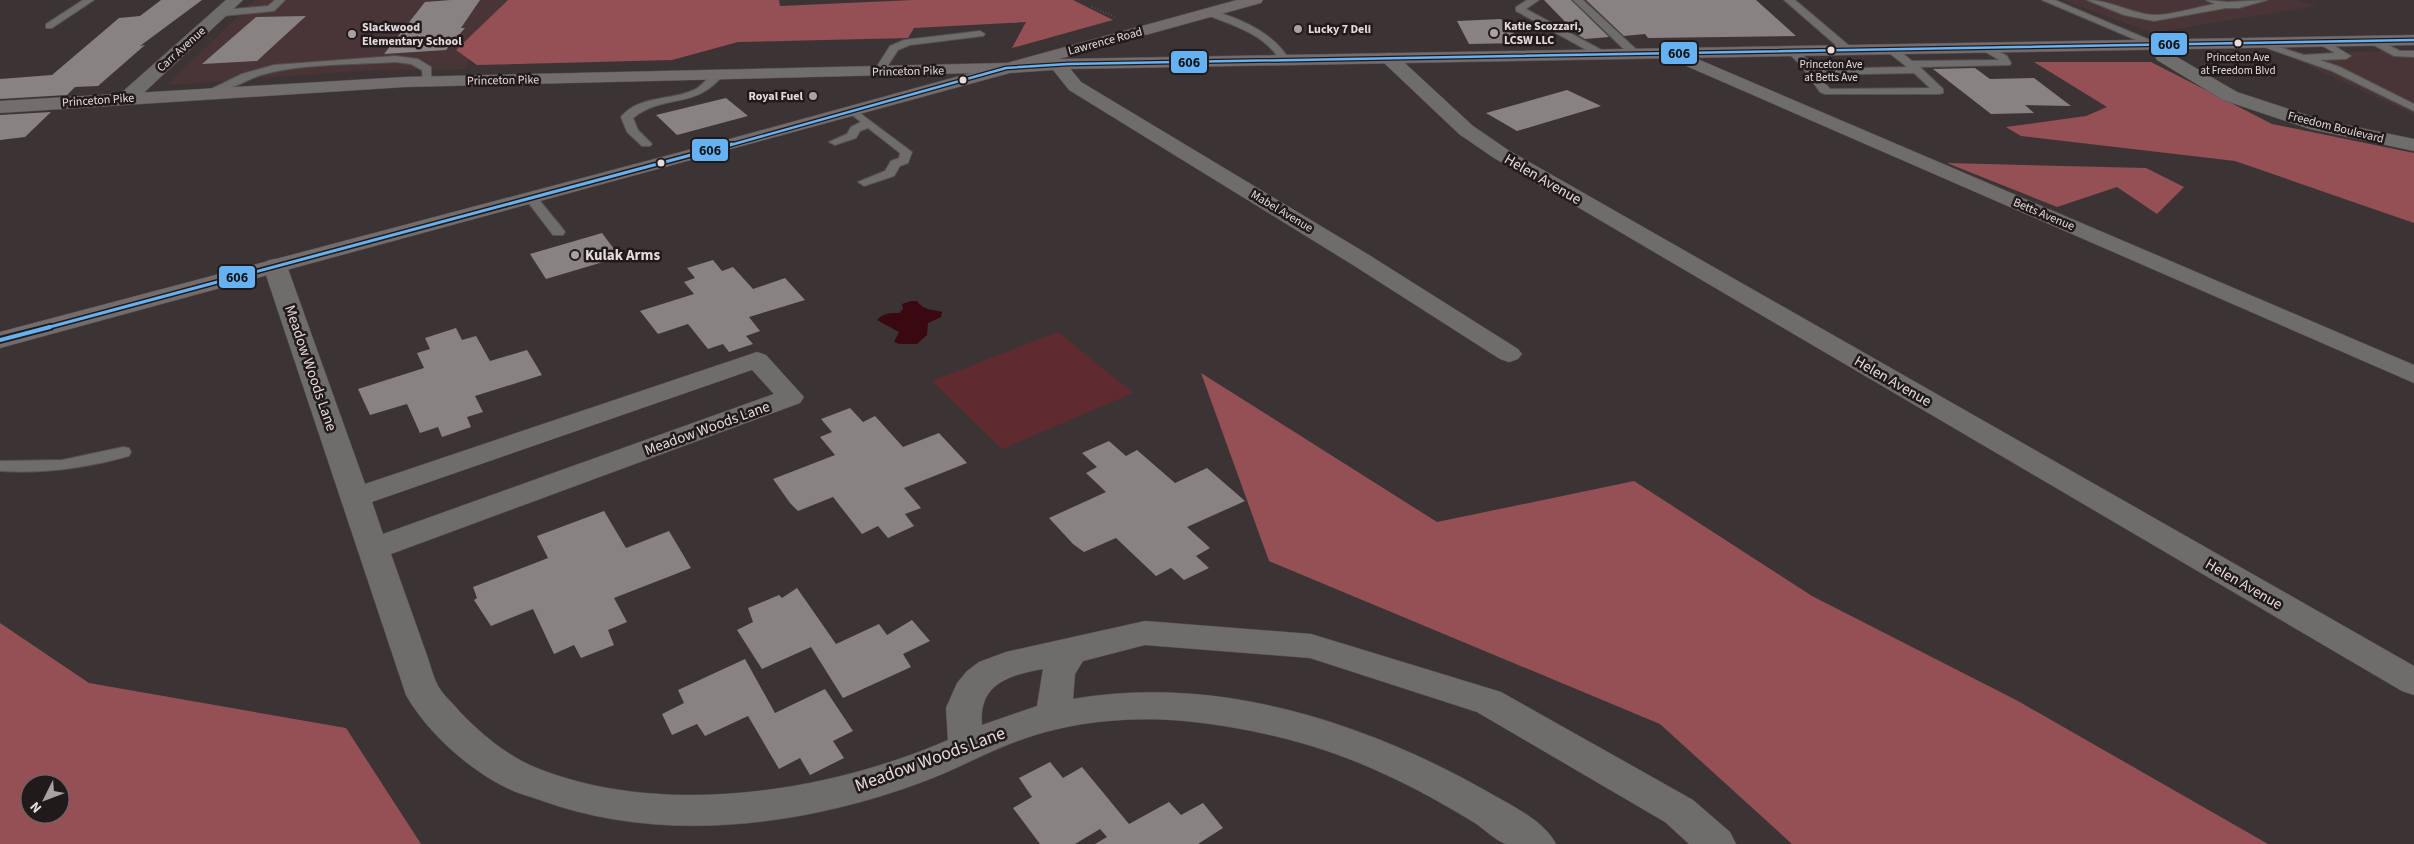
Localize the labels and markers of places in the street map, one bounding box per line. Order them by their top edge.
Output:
place label: Katie Scozzari, LCSW LLC [1504,18,1582,49]
place label: Slackwood Elementary School [362,19,462,50]
place label: Lucky 7 Deli [1308,21,1371,38]
marker: Lucky 7 Deli [1292,23,1304,35]
marker: Katie Scozzari, LCSW LLC [1488,27,1500,39]
marker: Slackwood Elementary School [346,28,358,40]
marker: Princeton Ave at Freedom Blvd [2233,38,2243,48]
marker: Princeton Ave at Betts Ave [1826,45,1836,55]
place label: Princeton Ave at Freedom Blvd [2200,50,2276,78]
place label: Princeton Ave at Betts Ave [1799,57,1863,85]
unlabelled marker [958,75,968,85]
place label: Royal Fuel [749,88,804,105]
marker: Royal Fuel [807,90,819,102]
unlabelled marker [656,158,666,168]
place label: Kulak Arms [585,245,660,266]
marker: Kulak Arms [569,249,581,261]

